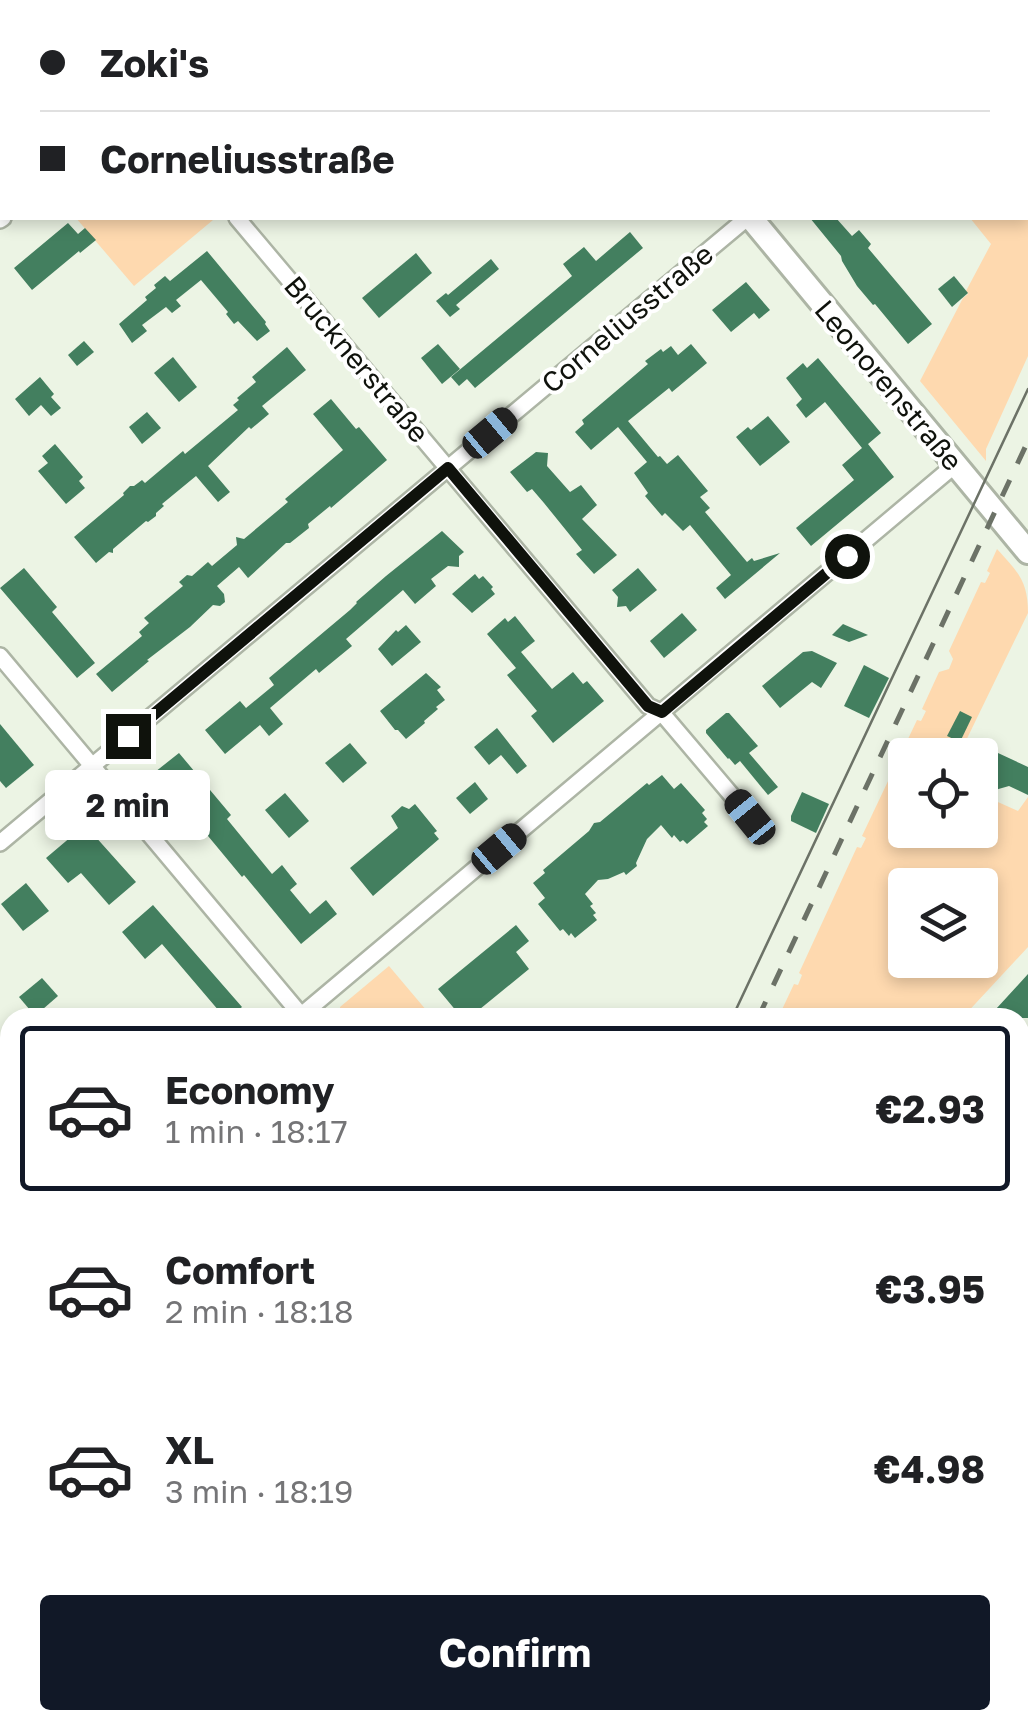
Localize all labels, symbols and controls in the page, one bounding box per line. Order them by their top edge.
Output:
text: Zoki's [100,40,209,85]
text: Corneliusstraße [100,136,395,181]
street label: Corneliusstraße [535,237,719,399]
street label: Brucknerstraße [278,269,436,449]
street label: Leonorenstraße [808,293,970,477]
car [457,402,523,464]
route start [825,534,870,579]
route end [106,714,151,759]
map controls [888,738,998,978]
button: locate [888,738,998,848]
callout: 2 min [46,771,210,841]
car [719,784,781,850]
text: 2 min [86,786,169,824]
car [466,818,532,880]
button: layers [888,868,998,978]
icon: car [45,1064,135,1154]
text: Economy [165,1067,334,1112]
text: €2.93 [876,1086,985,1131]
text: 1 min · 18:17 [165,1112,348,1150]
icon: car [45,1244,135,1334]
text: Comfort [165,1247,315,1292]
text: €3.95 [876,1266,985,1311]
text: 2 min · 18:18 [165,1292,353,1330]
icon: car [45,1424,135,1514]
text: XL [165,1427,214,1472]
text: €4.98 [874,1446,985,1491]
text: 3 min · 18:19 [165,1472,353,1510]
button: Confirm [40,1595,990,1710]

